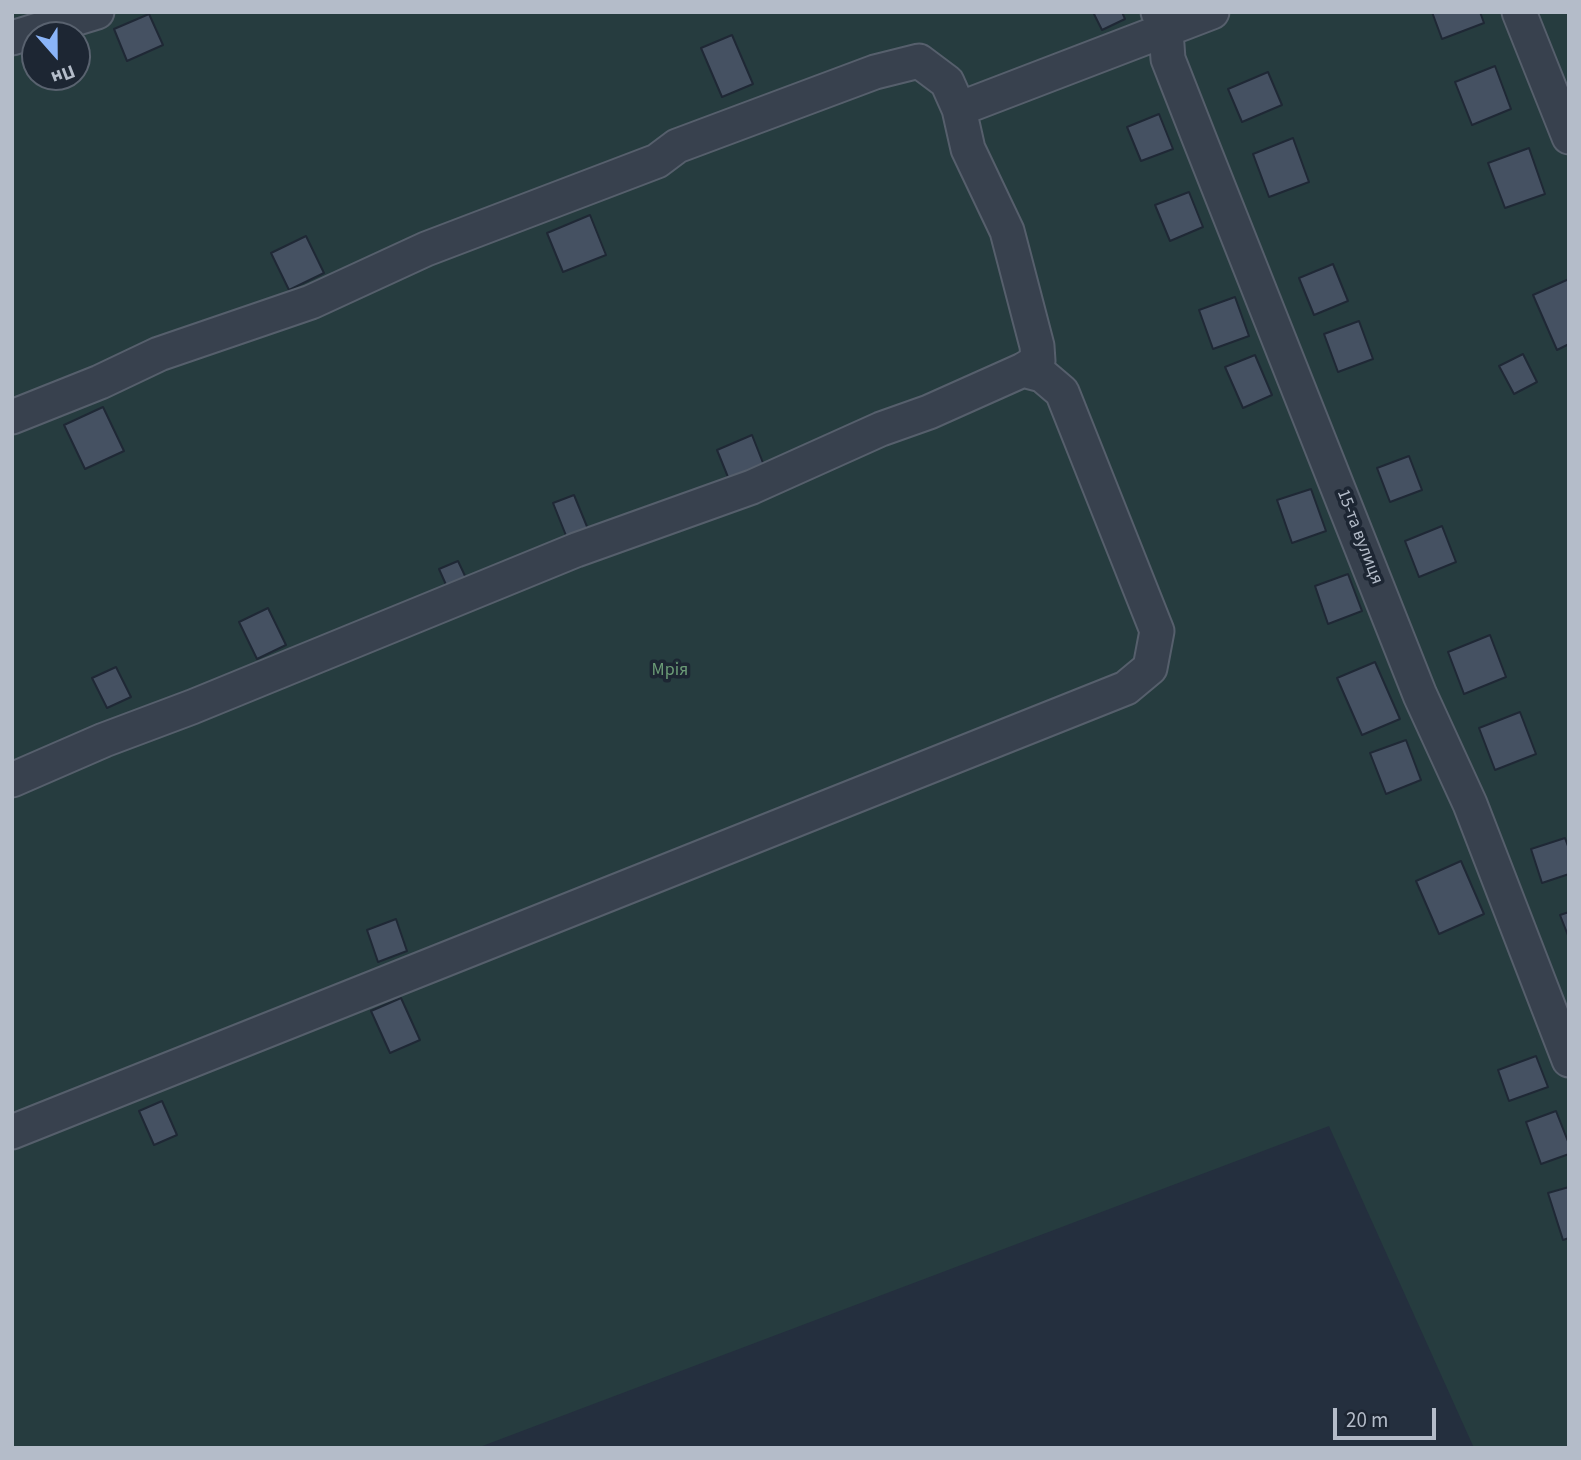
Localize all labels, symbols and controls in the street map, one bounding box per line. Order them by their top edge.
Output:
north arrow [21,21,91,91]
text: Пн [47,57,79,91]
street label: 15-та вулиця [1331,486,1387,588]
park label: Мрія [652,660,688,682]
scale bar [1336,1394,1439,1438]
text: 20 m [1346,1405,1388,1435]

